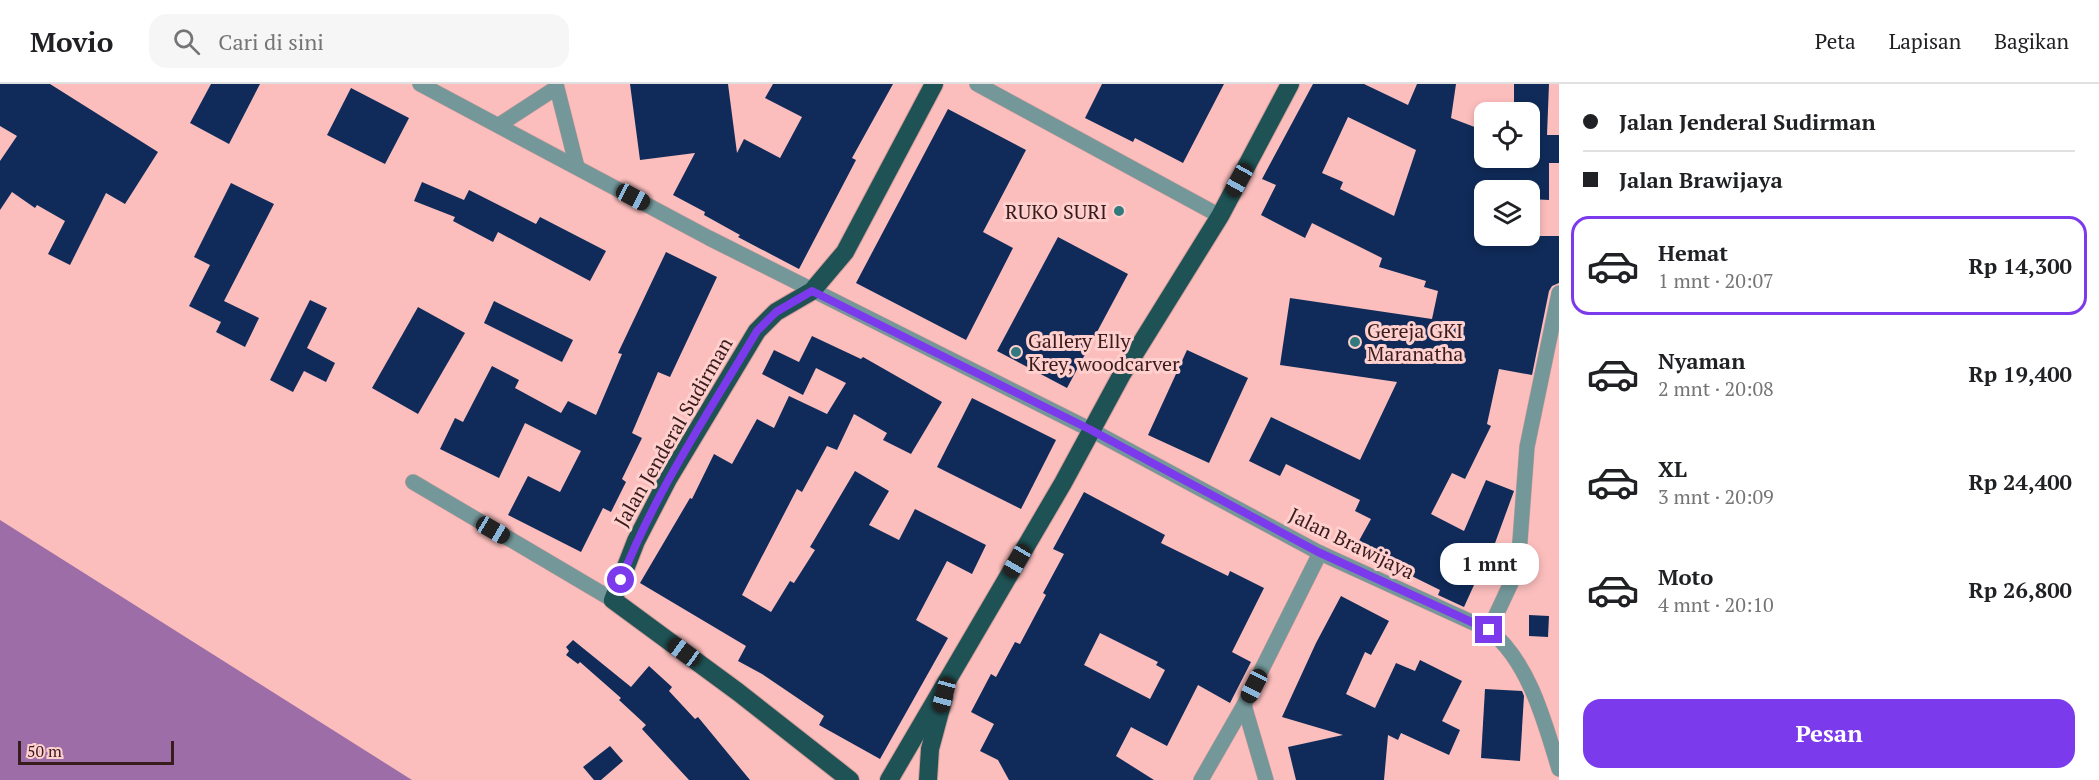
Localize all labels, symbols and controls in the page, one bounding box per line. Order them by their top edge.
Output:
search box [149,14,569,68]
text: Movio [30,23,113,60]
icon: search [170,25,203,58]
text: Cari di sini [218,27,324,56]
text: Peta [1815,27,1856,55]
text: Lapisan [1889,27,1961,55]
text: Bagikan [1994,27,2069,55]
map controls [1474,102,1540,246]
button: locate [1474,102,1540,168]
text: Jalan Jenderal Sudirman [1619,107,1876,136]
car [1222,160,1256,200]
text: Jalan Brawijaya [1619,165,1783,194]
button: layers [1474,180,1540,246]
car [613,181,653,213]
place label: RUKO SURI [1005,198,1107,225]
marker: RUKO SURI [1112,204,1126,218]
text: Hemat [1658,238,1728,267]
icon: car [1586,239,1640,293]
text: Rp 14,300 [1968,251,2072,280]
text: 1 mnt · 20:07 [1658,267,1774,294]
place label: Gereja GKI Maranatha [1367,317,1463,367]
place label: Gallery Elly Krey, woodcarver [1028,327,1180,377]
street label: Jalan Jenderal Sudirman [608,332,738,532]
marker: Gereja GKI Maranatha [1348,335,1362,349]
marker: Gallery Elly Krey, woodcarver [1009,345,1023,359]
text: Nyaman [1658,346,1745,375]
icon: car [1586,347,1640,401]
text: Rp 19,400 [1968,359,2072,388]
text: 2 mnt · 20:08 [1658,375,1774,402]
text: XL [1658,454,1687,483]
icon: car [1586,455,1640,509]
text: Rp 24,400 [1968,467,2072,496]
text: 3 mnt · 20:09 [1658,483,1774,510]
street label: Jalan Brawijaya [1285,501,1419,585]
car [473,513,513,547]
car [1000,541,1034,581]
callout: 1 mnt [1440,543,1538,585]
text: 1 mnt [1461,550,1518,577]
text: Moto [1658,562,1713,591]
icon: car [1586,563,1640,617]
route start [607,566,634,593]
text: Rp 26,800 [1968,575,2072,604]
text: 4 mnt · 20:10 [1658,591,1774,618]
route end [1475,616,1502,643]
car [664,634,704,670]
car [1238,666,1270,706]
car [931,675,957,715]
button: Pesan [1583,699,2075,768]
scale bar [18,738,174,766]
text: 50 m [27,740,62,762]

